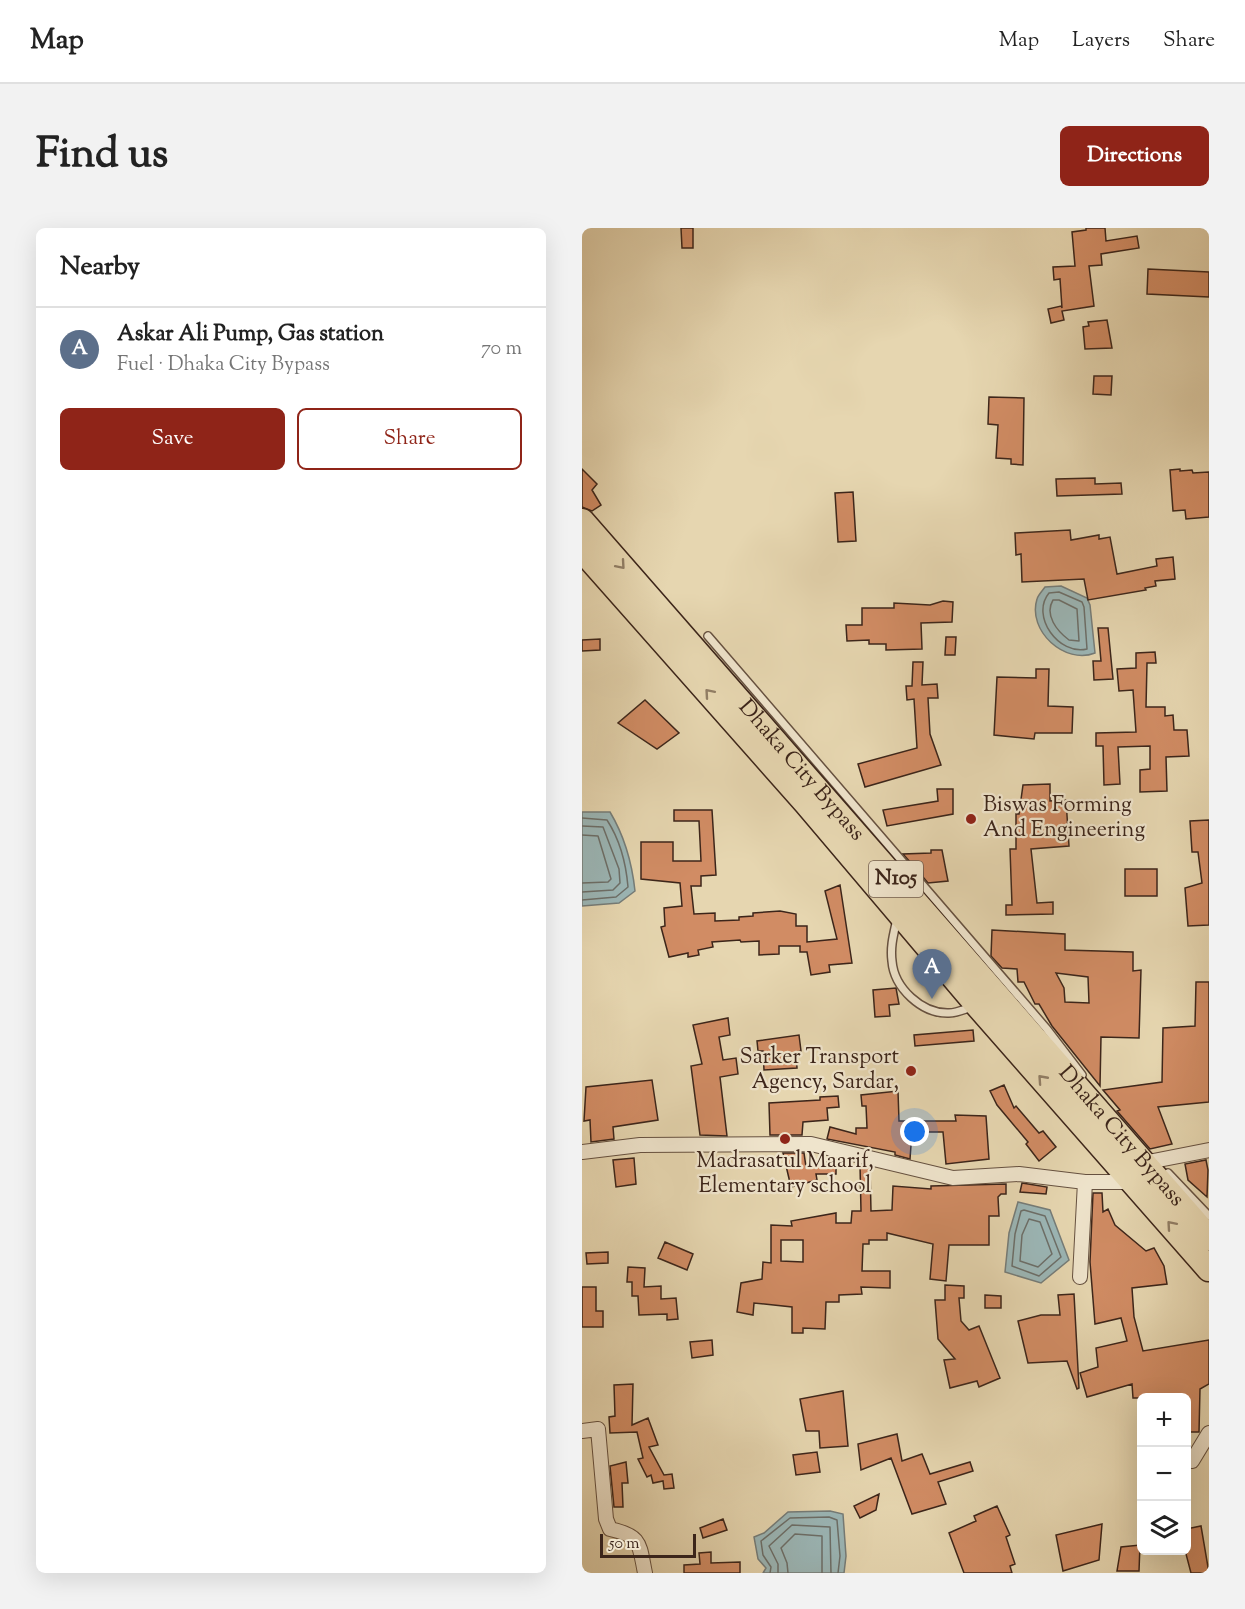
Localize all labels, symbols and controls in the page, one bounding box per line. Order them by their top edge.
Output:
text: Map [30,21,84,61]
text: Map [999,26,1039,56]
text: Layers [1072,26,1130,56]
text: Share [1163,26,1215,56]
text: Find us [36,126,168,186]
button: Directions [1060,126,1209,186]
text: Nearby [60,249,140,286]
text: Askar Ali Pump, Gas station [117,319,384,351]
text: A [71,335,88,364]
text: 70 m [481,335,522,364]
text: Fuel · Dhaka City Bypass [117,351,330,380]
button: Save [60,408,285,470]
button: Share [297,408,522,470]
one-way arrow [614,558,625,569]
one-way arrow [705,689,716,700]
street label: Dhaka City Bypass [730,693,871,849]
place label: Biswas Forming And Engineering [983,790,1145,847]
marker: Biswas Forming And Engineering [964,812,978,826]
road number: N105 [869,861,923,897]
pin: A [912,950,952,999]
place label: Sarker Transport Agency, Sardar, [740,1042,899,1099]
street label: Dhaka City Bypass [1050,1059,1191,1215]
marker: Sarker Transport Agency, Sardar, [904,1064,918,1078]
one-way arrow [1038,1075,1049,1085]
your location [900,1117,929,1146]
marker: Madrasatul Maarif, Elementary school [778,1132,792,1146]
place label: Madrasatul Maarif, Elementary school [696,1146,874,1203]
one-way arrow [1167,1221,1178,1232]
map controls [1137,1393,1191,1555]
button: + [1137,1393,1191,1447]
button: − [1137,1447,1191,1501]
button: layers [1137,1501,1191,1555]
scale bar [600,1531,696,1558]
text: 50 m [609,1533,640,1556]

